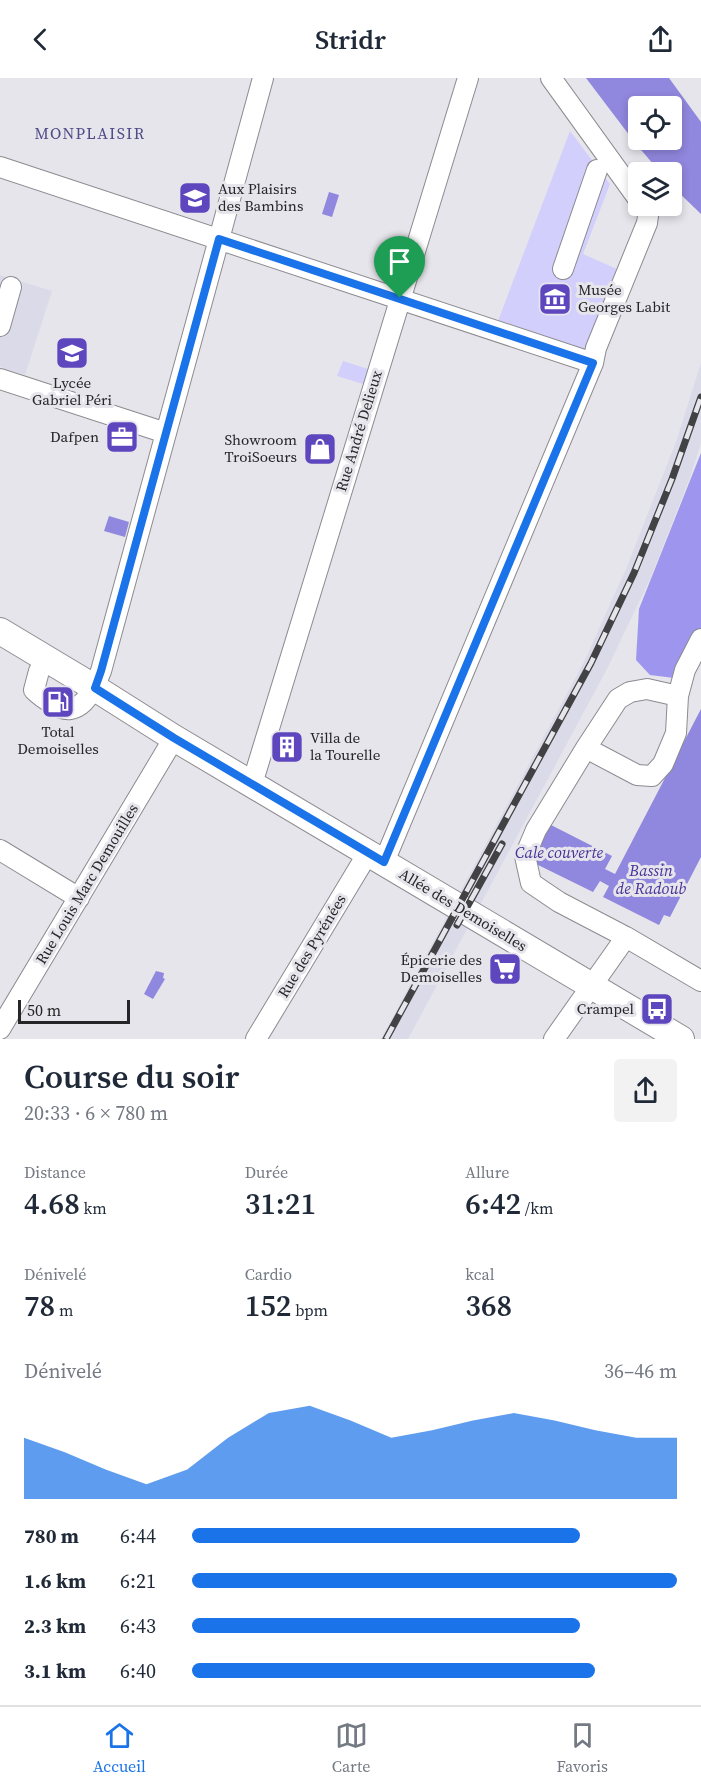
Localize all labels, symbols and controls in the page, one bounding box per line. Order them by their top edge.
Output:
text: Stridr [315,21,386,58]
icon: back [24,23,57,56]
icon: share [644,23,677,56]
map controls [628,96,682,216]
button: locate [628,96,682,150]
district label: MONPLAISIR [34,122,146,144]
button: layers [628,162,682,216]
place label: Aux Plaisirs des Bambins [218,178,303,216]
school or university icon: Aux Plaisirs des Bambins [177,180,213,216]
pin [374,236,425,298]
icon: arrive [383,245,416,278]
place label: Musée Georges Labit [578,279,670,317]
museum icon: Musée Georges Labit [537,281,573,317]
school or university icon: Lycée Gabriel Péri [54,335,90,371]
street label: Rue André Delieux [330,368,387,494]
place label: Lycée Gabriel Péri [32,372,112,410]
office icon: Dafpen [104,419,140,455]
place label: Dafpen [50,426,99,447]
place label: Showroom TroiSoeurs [224,429,297,467]
shop icon: Showroom TroiSoeurs [302,431,338,467]
fuel station icon: Total Demoiselles [40,684,76,720]
place label: Total Demoiselles [17,721,99,759]
place label: Villa de la Tourelle [310,727,381,765]
building icon: Villa de la Tourelle [269,729,305,765]
street label: Rue Louis Marc Demouilles [30,800,143,968]
water label: Cale couverte [515,841,603,863]
water label: Bassin de Radoub [616,859,686,899]
street label: Allée des Demoiselles [395,863,531,956]
street label: Rue des Pyrénées [272,890,351,1001]
place label: Épicerie des Demoiselles [400,949,482,987]
supermarket icon: Épicerie des Demoiselles [487,951,523,987]
bus stop icon: Crampel [639,991,675,1027]
scale bar [18,997,130,1025]
place label: Crampel [577,998,635,1019]
text: 50 m [27,999,61,1021]
text: Course du soir [24,1054,239,1099]
button: share [614,1059,677,1122]
text: 20:33 · 6 × 780 m [24,1099,168,1127]
text: Distance [24,1161,86,1183]
text: Durée [245,1161,288,1183]
text: Allure [465,1161,509,1183]
text: 4.68 [24,1183,80,1224]
text: 31:21 [245,1183,316,1224]
text: 6:42 [465,1183,521,1224]
text: km [80,1197,107,1219]
text: /km [521,1197,553,1219]
text: Dénivelé [24,1263,86,1285]
text: Cardio [245,1263,292,1285]
text: kcal [465,1263,494,1285]
text: 78 [24,1285,55,1326]
text: 152 [245,1285,291,1326]
text: 368 [465,1285,512,1326]
text: m [55,1299,73,1321]
text: bpm [291,1299,328,1321]
text: Dénivelé [24,1357,102,1385]
text: 36–46 m [604,1357,677,1385]
text: 780 m [24,1522,79,1550]
text: 6:44 [120,1522,156,1550]
text: 1.6 km [24,1567,86,1595]
text: 6:21 [120,1567,156,1595]
text: 2.3 km [24,1612,86,1640]
text: 6:43 [120,1612,156,1640]
text: 3.1 km [24,1657,86,1685]
text: 6:40 [120,1657,156,1685]
tab: Accueil [93,1719,146,1777]
tab: Carte [332,1719,370,1777]
tab: Favoris [557,1719,608,1777]

